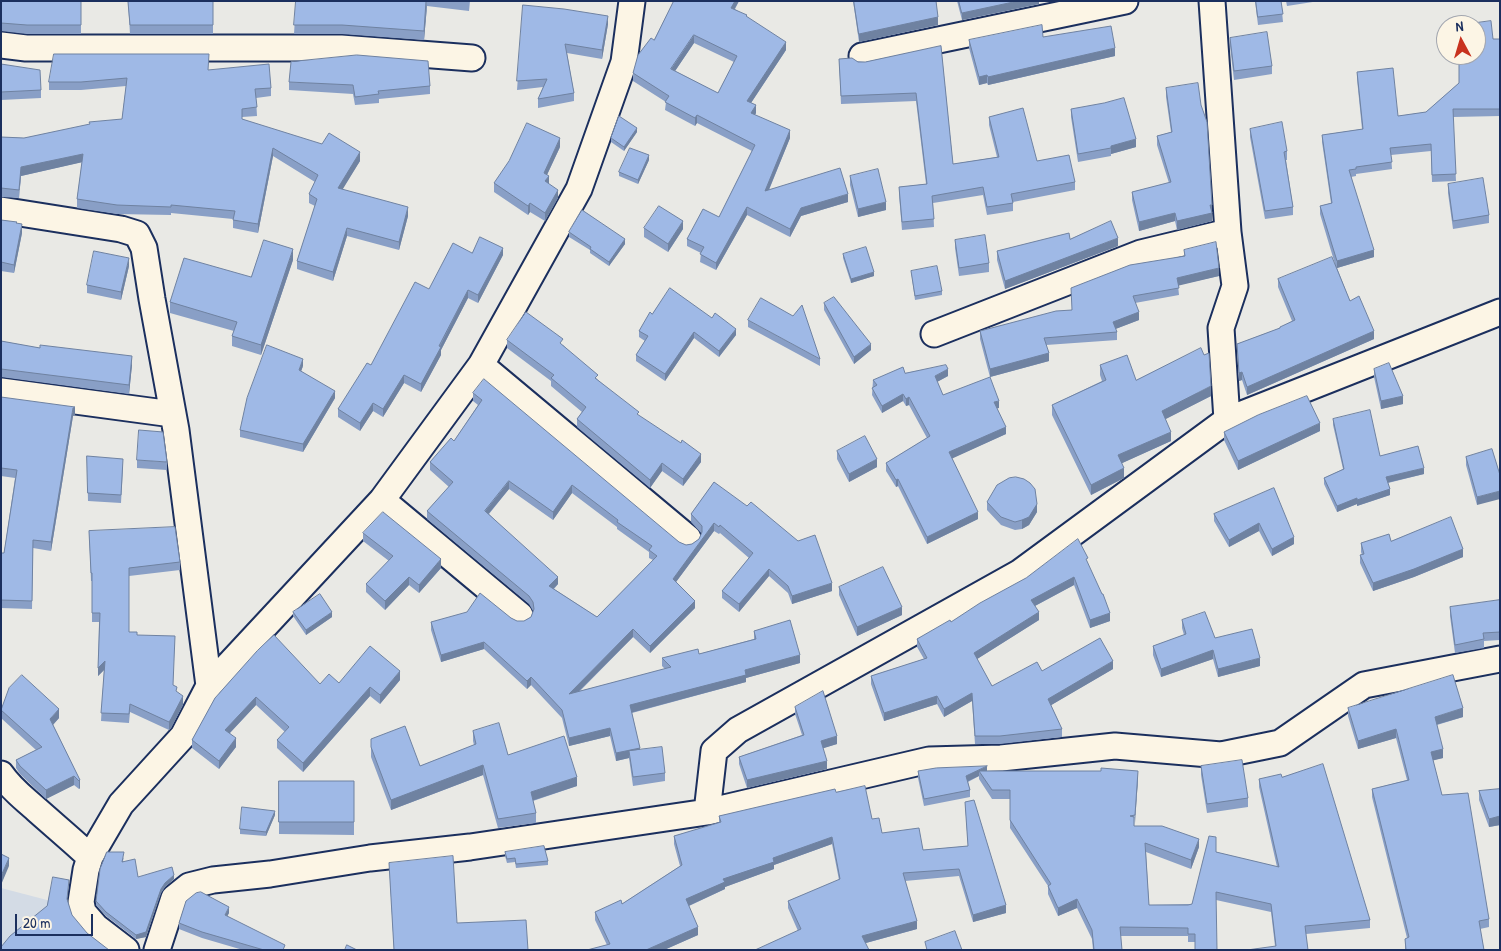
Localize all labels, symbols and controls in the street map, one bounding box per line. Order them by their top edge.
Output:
north arrow [1436,15,1486,65]
text: N [1455,16,1464,35]
scale bar [18,904,95,936]
text: 20 m [23,912,50,933]

